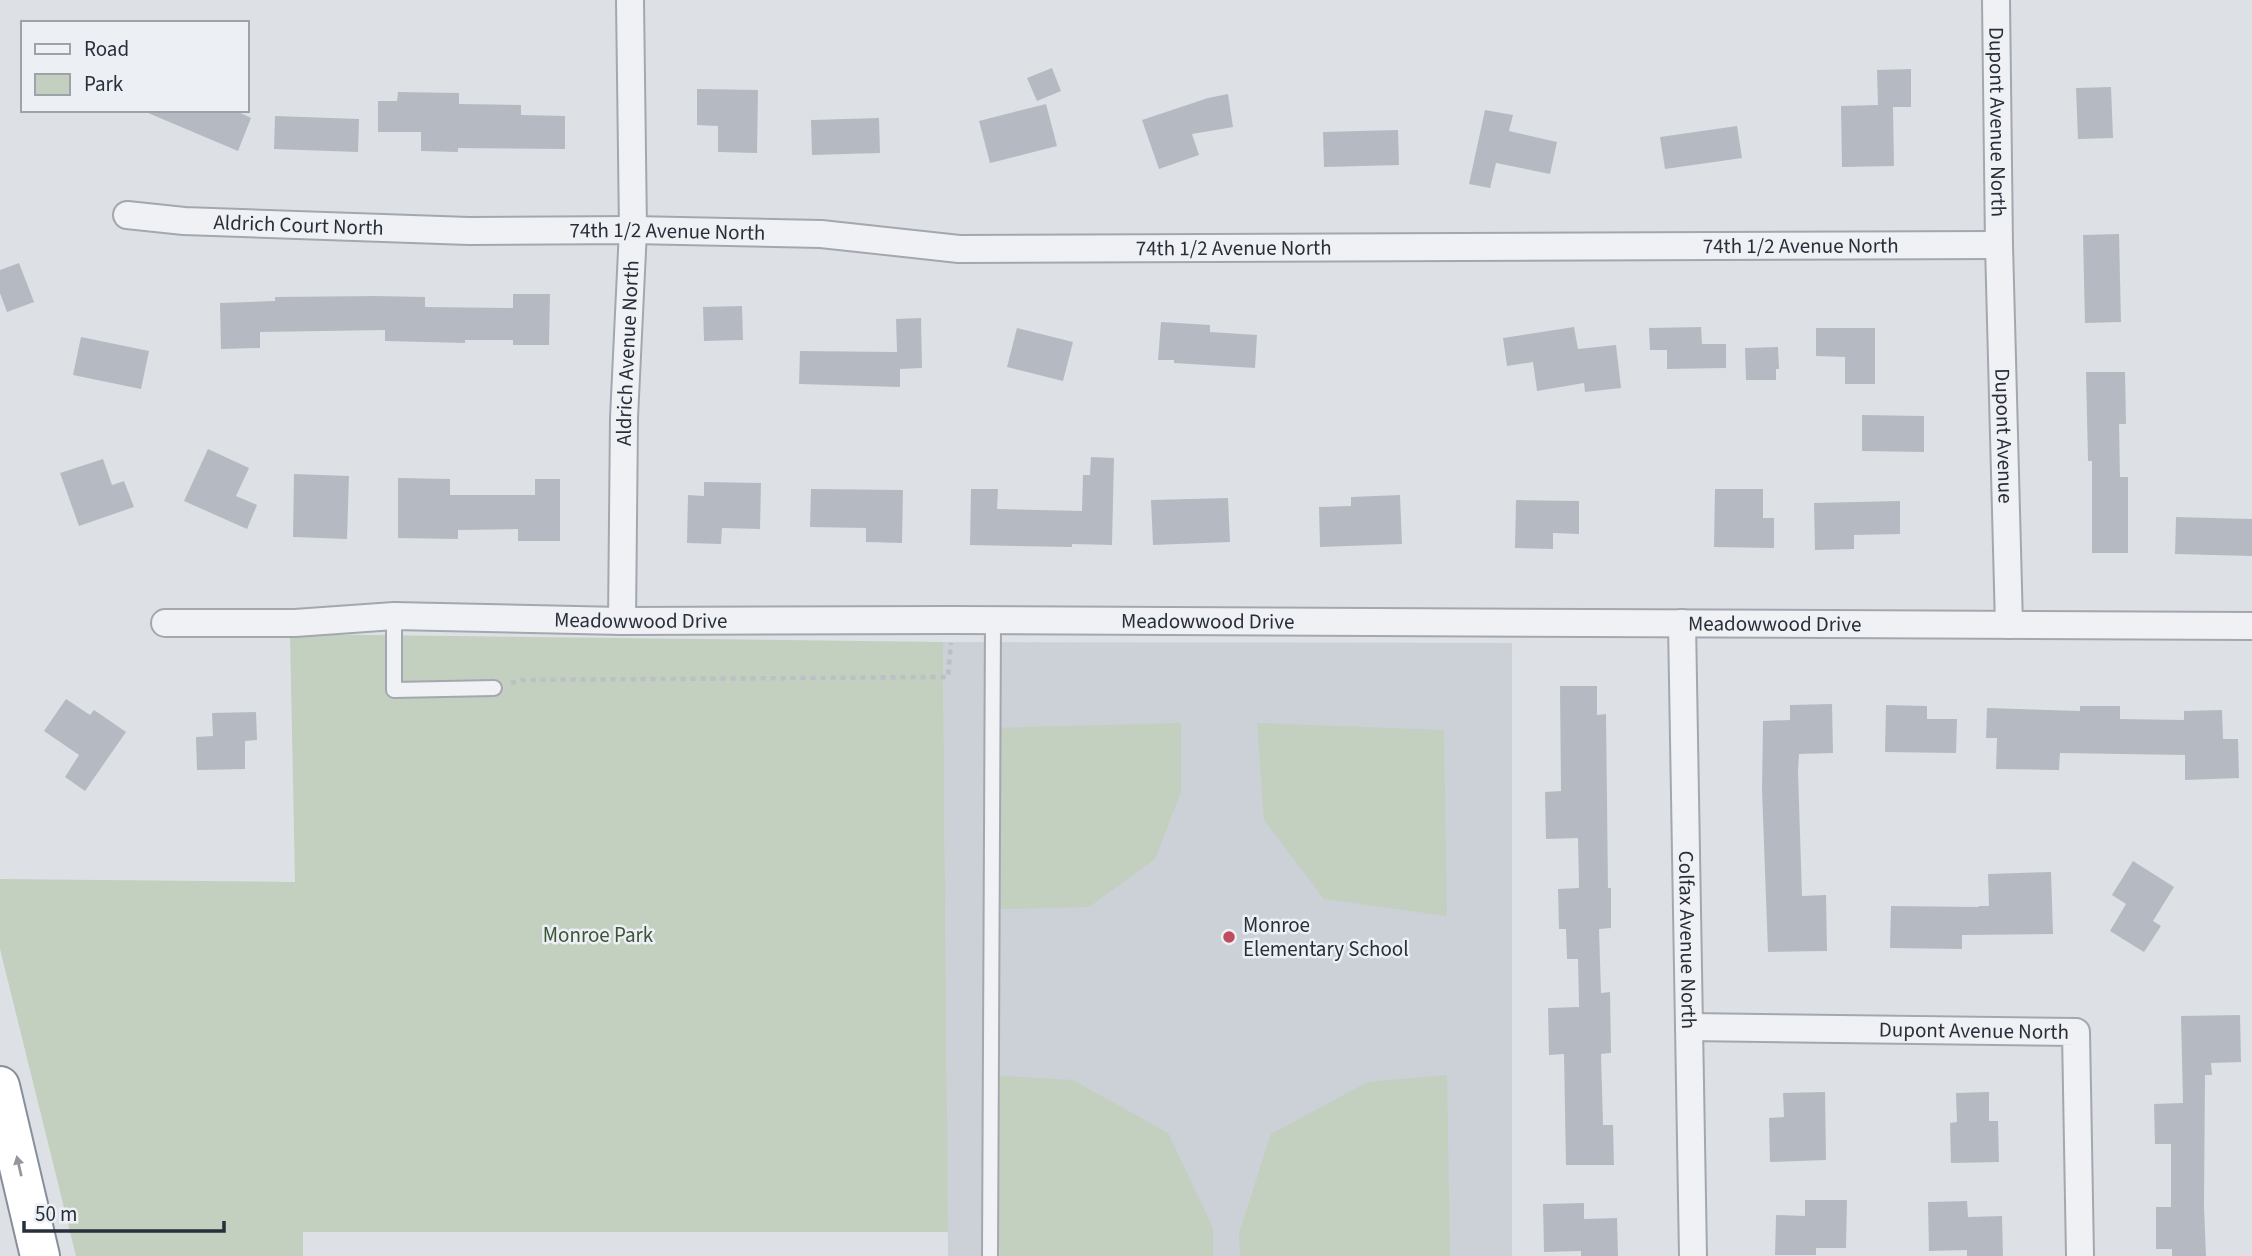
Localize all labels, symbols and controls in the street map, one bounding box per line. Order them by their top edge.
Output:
legend [21,21,248,112]
street label: Dupont Avenue North [1981,27,2014,217]
text: Road [84,34,129,64]
text: Park [84,69,124,99]
street label: Aldrich Court North [213,207,384,243]
street label: 74th 1/2 Avenue North [569,215,766,248]
street label: 74th 1/2 Avenue North [1703,230,1899,261]
street label: 74th 1/2 Avenue North [1136,233,1332,263]
street label: Aldrich Avenue North [609,260,647,446]
street label: Dupont Avenue [1987,368,2021,504]
street label: Meadowwood Drive [554,605,727,636]
street label: Meadowwood Drive [1121,606,1294,637]
street label: Meadowwood Drive [1688,608,1861,639]
street label: Colfax Avenue North [1671,850,1704,1029]
place label: Monroe Elementary School [1243,910,1409,964]
park label: Monroe Park [543,920,654,950]
marker: Monroe Elementary School [1221,929,1237,945]
street label: Dupont Avenue North [1879,1014,2069,1047]
one-way arrow [13,1155,24,1177]
scale bar [24,1190,224,1234]
text: 50 m [35,1199,77,1229]

